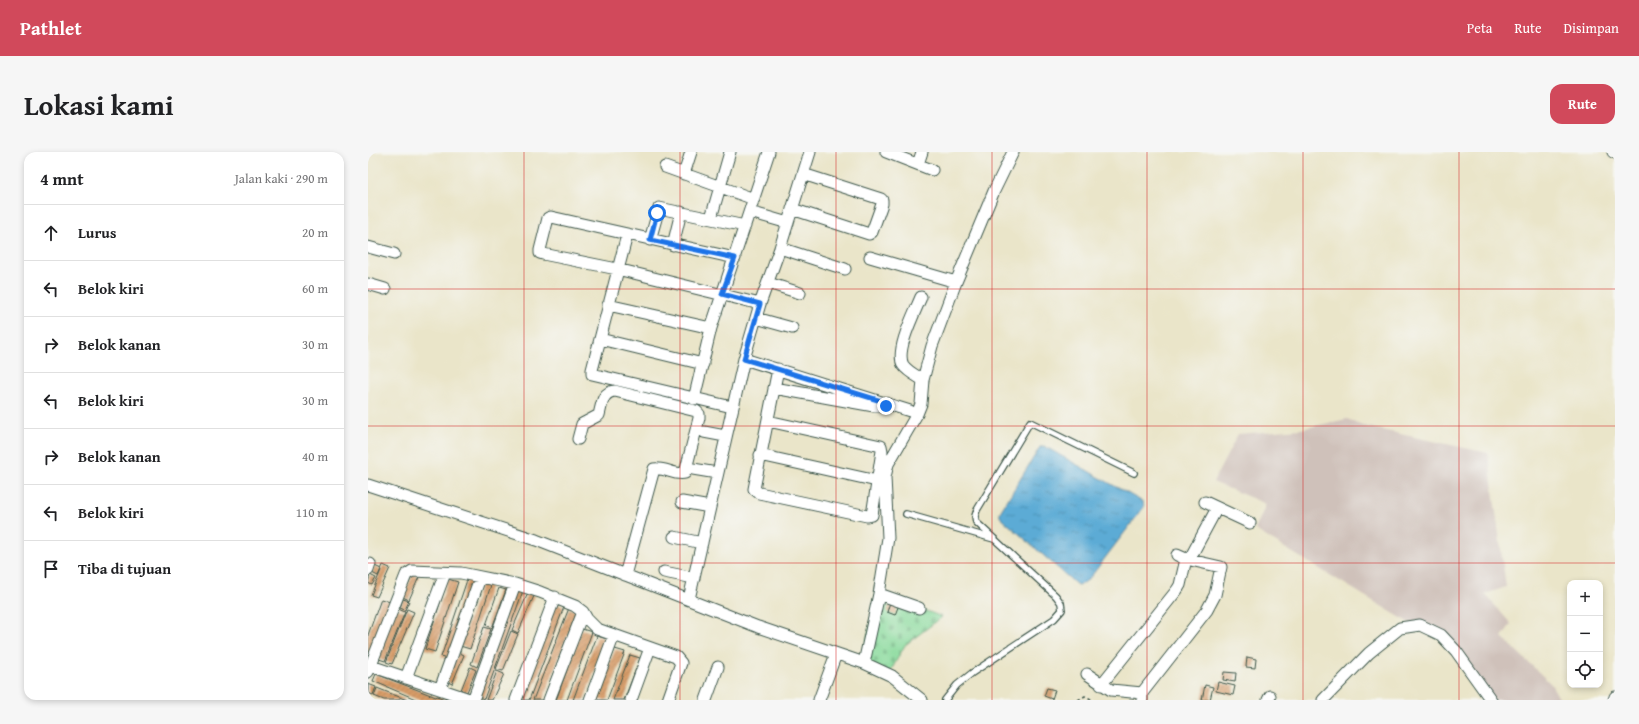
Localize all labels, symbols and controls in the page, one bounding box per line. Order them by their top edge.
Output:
text: Pathlet [20,14,82,42]
text: Peta [1467,18,1492,38]
text: Rute [1514,18,1542,38]
text: Disimpan [1564,18,1619,38]
text: Lokasi kami [24,84,174,125]
button: Rute [1550,84,1615,124]
text: 4 mnt [40,166,84,191]
text: Jalan kaki · 290 m [235,169,328,188]
route start [648,204,666,222]
icon: ahead [40,222,62,244]
text: Lurus [78,222,116,243]
text: 20 m [302,223,328,242]
icon: left [40,278,62,300]
text: Belok kiri [78,278,144,299]
text: 60 m [302,279,328,298]
icon: right [40,334,62,356]
text: Belok kanan [78,334,161,355]
text: 30 m [302,335,328,354]
icon: left [40,390,62,412]
text: Belok kiri [78,390,144,411]
text: 30 m [302,391,328,410]
route end [877,397,895,415]
icon: right [40,446,62,468]
text: Belok kanan [78,446,161,467]
text: 40 m [302,447,328,466]
icon: left [40,502,62,524]
text: Belok kiri [78,502,144,523]
text: 110 m [296,503,328,522]
icon: arrive [40,558,62,580]
text: Tiba di tujuan [78,558,171,579]
map controls [1567,580,1603,688]
button: + [1567,580,1603,616]
button: − [1567,616,1603,652]
button: locate [1567,652,1603,688]

